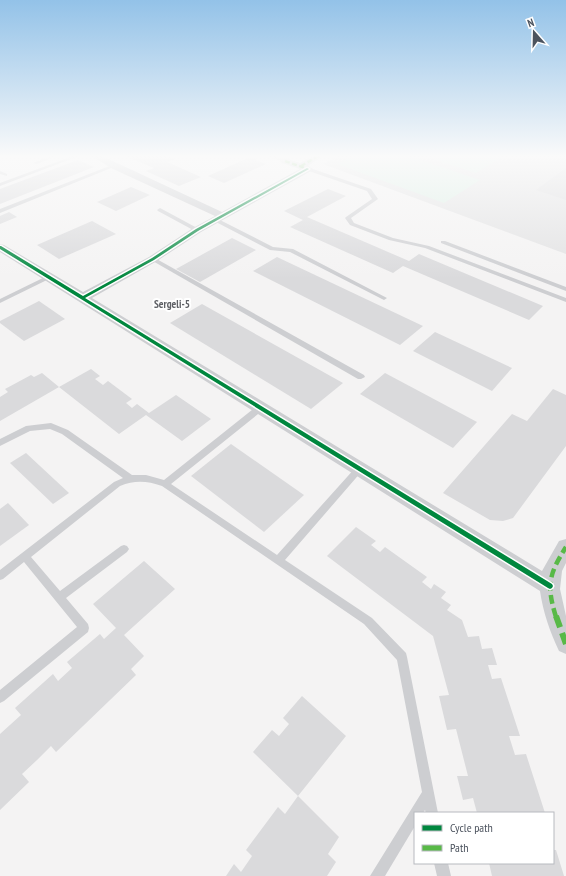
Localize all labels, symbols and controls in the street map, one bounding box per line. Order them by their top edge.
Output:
north arrow [514,12,554,52]
text: N [525,15,536,30]
district label: Sergeli-5 [154,297,190,311]
legend [414,812,554,864]
text: Cycle path [450,820,493,835]
text: Path [450,840,468,855]

